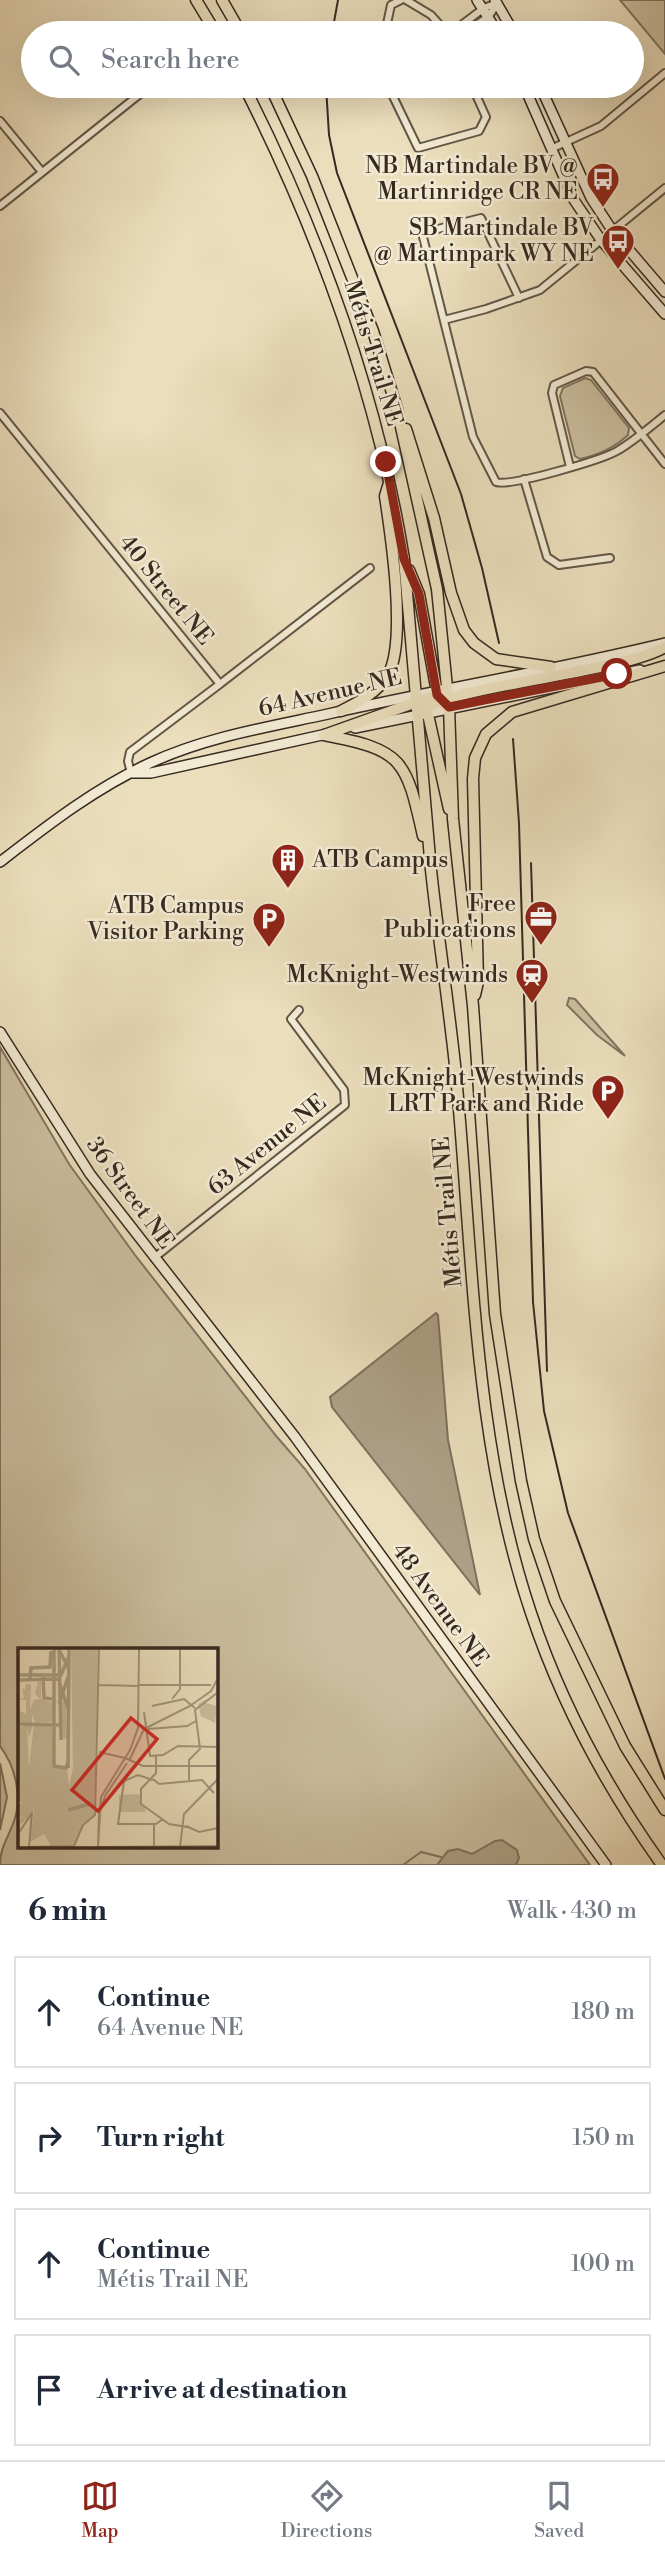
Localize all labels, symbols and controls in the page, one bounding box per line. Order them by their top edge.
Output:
search box [21,21,644,98]
icon: search [45,41,83,79]
text: Search here [101,44,240,76]
place label: NB Martindale BV @ Martinridge CR NE [365,152,578,206]
bus stop icon: NB Martindale BV @ Martinridge CR NE [584,160,622,209]
place label: SB Martindale BV @ Martinpark WY NE [373,214,595,268]
bus stop icon: SB Martindale BV @ Martinpark WY NE [599,222,637,271]
street label: Métis Trail NE [337,277,409,429]
route end [370,446,401,477]
street label: 40 Street NE [113,529,219,651]
route start [601,658,632,689]
street label: 64 Avenue NE [256,663,404,723]
building icon: ATB Campus [269,841,307,890]
place label: ATB Campus [311,846,448,874]
place label: Free Publications [384,890,516,944]
place label: ATB Campus Visitor Parking [86,892,244,946]
office icon: Free Publications [522,898,560,947]
parking icon: ATB Campus Visitor Parking [250,900,288,949]
station icon: McKnight-Westwinds [513,956,551,1005]
place label: McKnight-Westwinds [287,961,508,989]
place label: McKnight-Westwinds LRT Park and Ride [363,1064,584,1118]
parking icon: McKnight-Westwinds LRT Park and Ride [589,1072,627,1121]
street label: 63 Avenue NE [202,1089,332,1201]
street label: 36 Street NE [80,1132,180,1254]
street label: Métis Trail NE [427,1135,469,1289]
street label: 48 Avenue NE [386,1538,494,1672]
inset map [18,1648,217,1848]
text: 6 min [28,1892,107,1930]
text: Walk · 430 m [507,1897,637,1925]
text: Continue [97,1982,210,2014]
icon: ahead [30,1993,68,2031]
text: 180 m [571,1998,635,2026]
text: 64 Avenue NE [97,2014,243,2042]
icon: right [30,2119,68,2157]
text: Turn right [97,2122,225,2154]
text: 150 m [572,2124,635,2152]
text: Continue [97,2234,210,2266]
icon: ahead [30,2245,68,2283]
text: 100 m [570,2250,635,2278]
text: Métis Trail NE [97,2266,248,2294]
icon: arrive [30,2371,68,2409]
text: Arrive at destination [97,2374,347,2406]
tab: Map [81,2477,119,2543]
tab: Directions [281,2477,372,2543]
tab: Saved [534,2477,584,2543]

